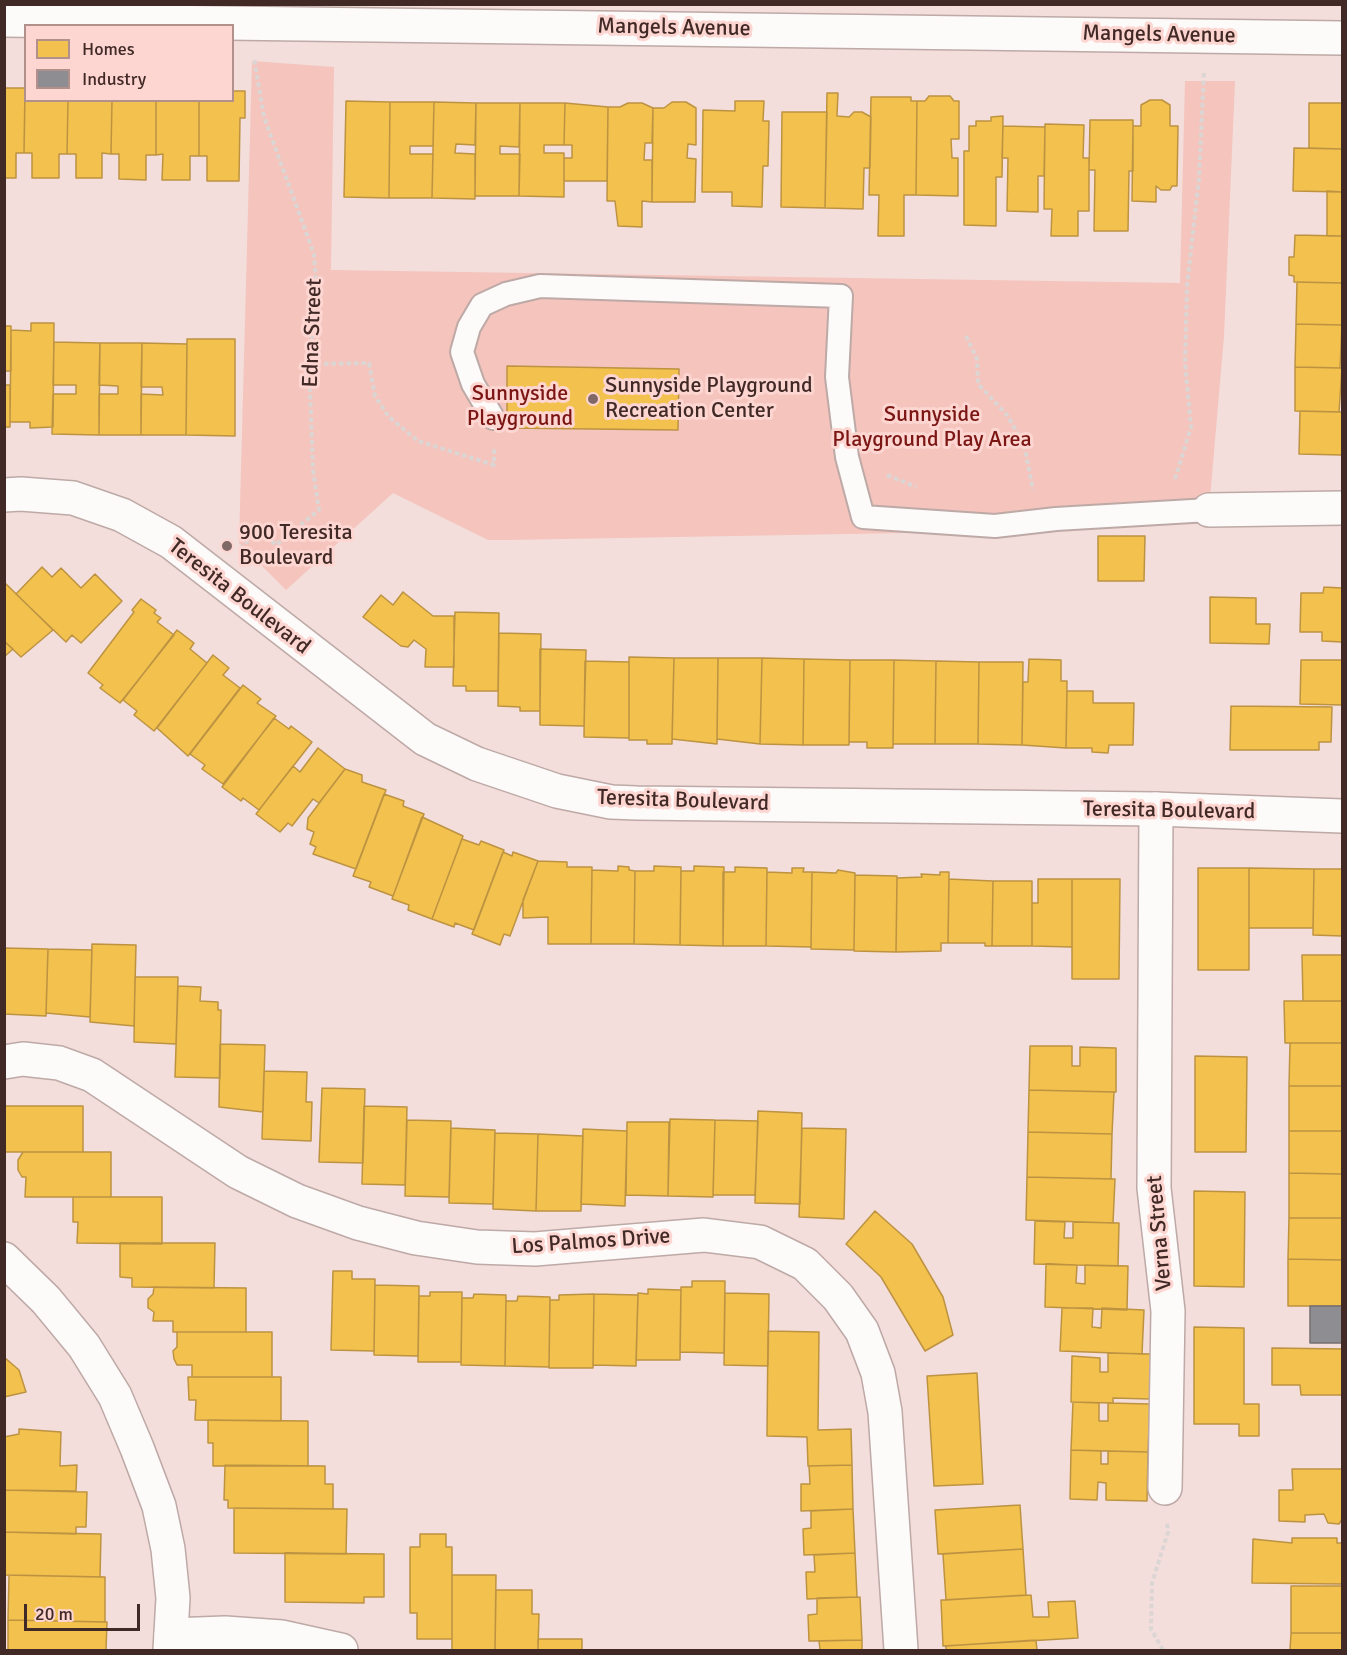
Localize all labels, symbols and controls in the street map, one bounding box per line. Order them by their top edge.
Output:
street label: Mangels Avenue [597,13,751,43]
street label: Mangels Avenue [1082,20,1236,50]
legend [24,24,234,102]
text: Homes [82,38,135,60]
text: Industry [82,68,146,90]
street label: Edna Street [298,278,328,388]
place label: Sunnyside Playground Recreation Center [605,373,813,424]
park label: Sunnyside Playground [467,381,573,433]
marker: Sunnyside Playground Recreation Center [586,392,600,406]
park label: Sunnyside Playground Play Area [832,402,1032,454]
place label: 900 Teresita Boulevard [239,520,353,572]
street label: Teresita Boulevard [163,534,315,660]
marker: 900 Teresita Boulevard [220,539,234,553]
street label: Teresita Boulevard [596,785,770,817]
street label: Teresita Boulevard [1083,796,1255,826]
street label: Verna Street [1142,1174,1178,1292]
street label: Los Palmos Drive [511,1223,671,1261]
scale bar [27,1592,142,1630]
text: 20 m [35,1603,73,1625]

